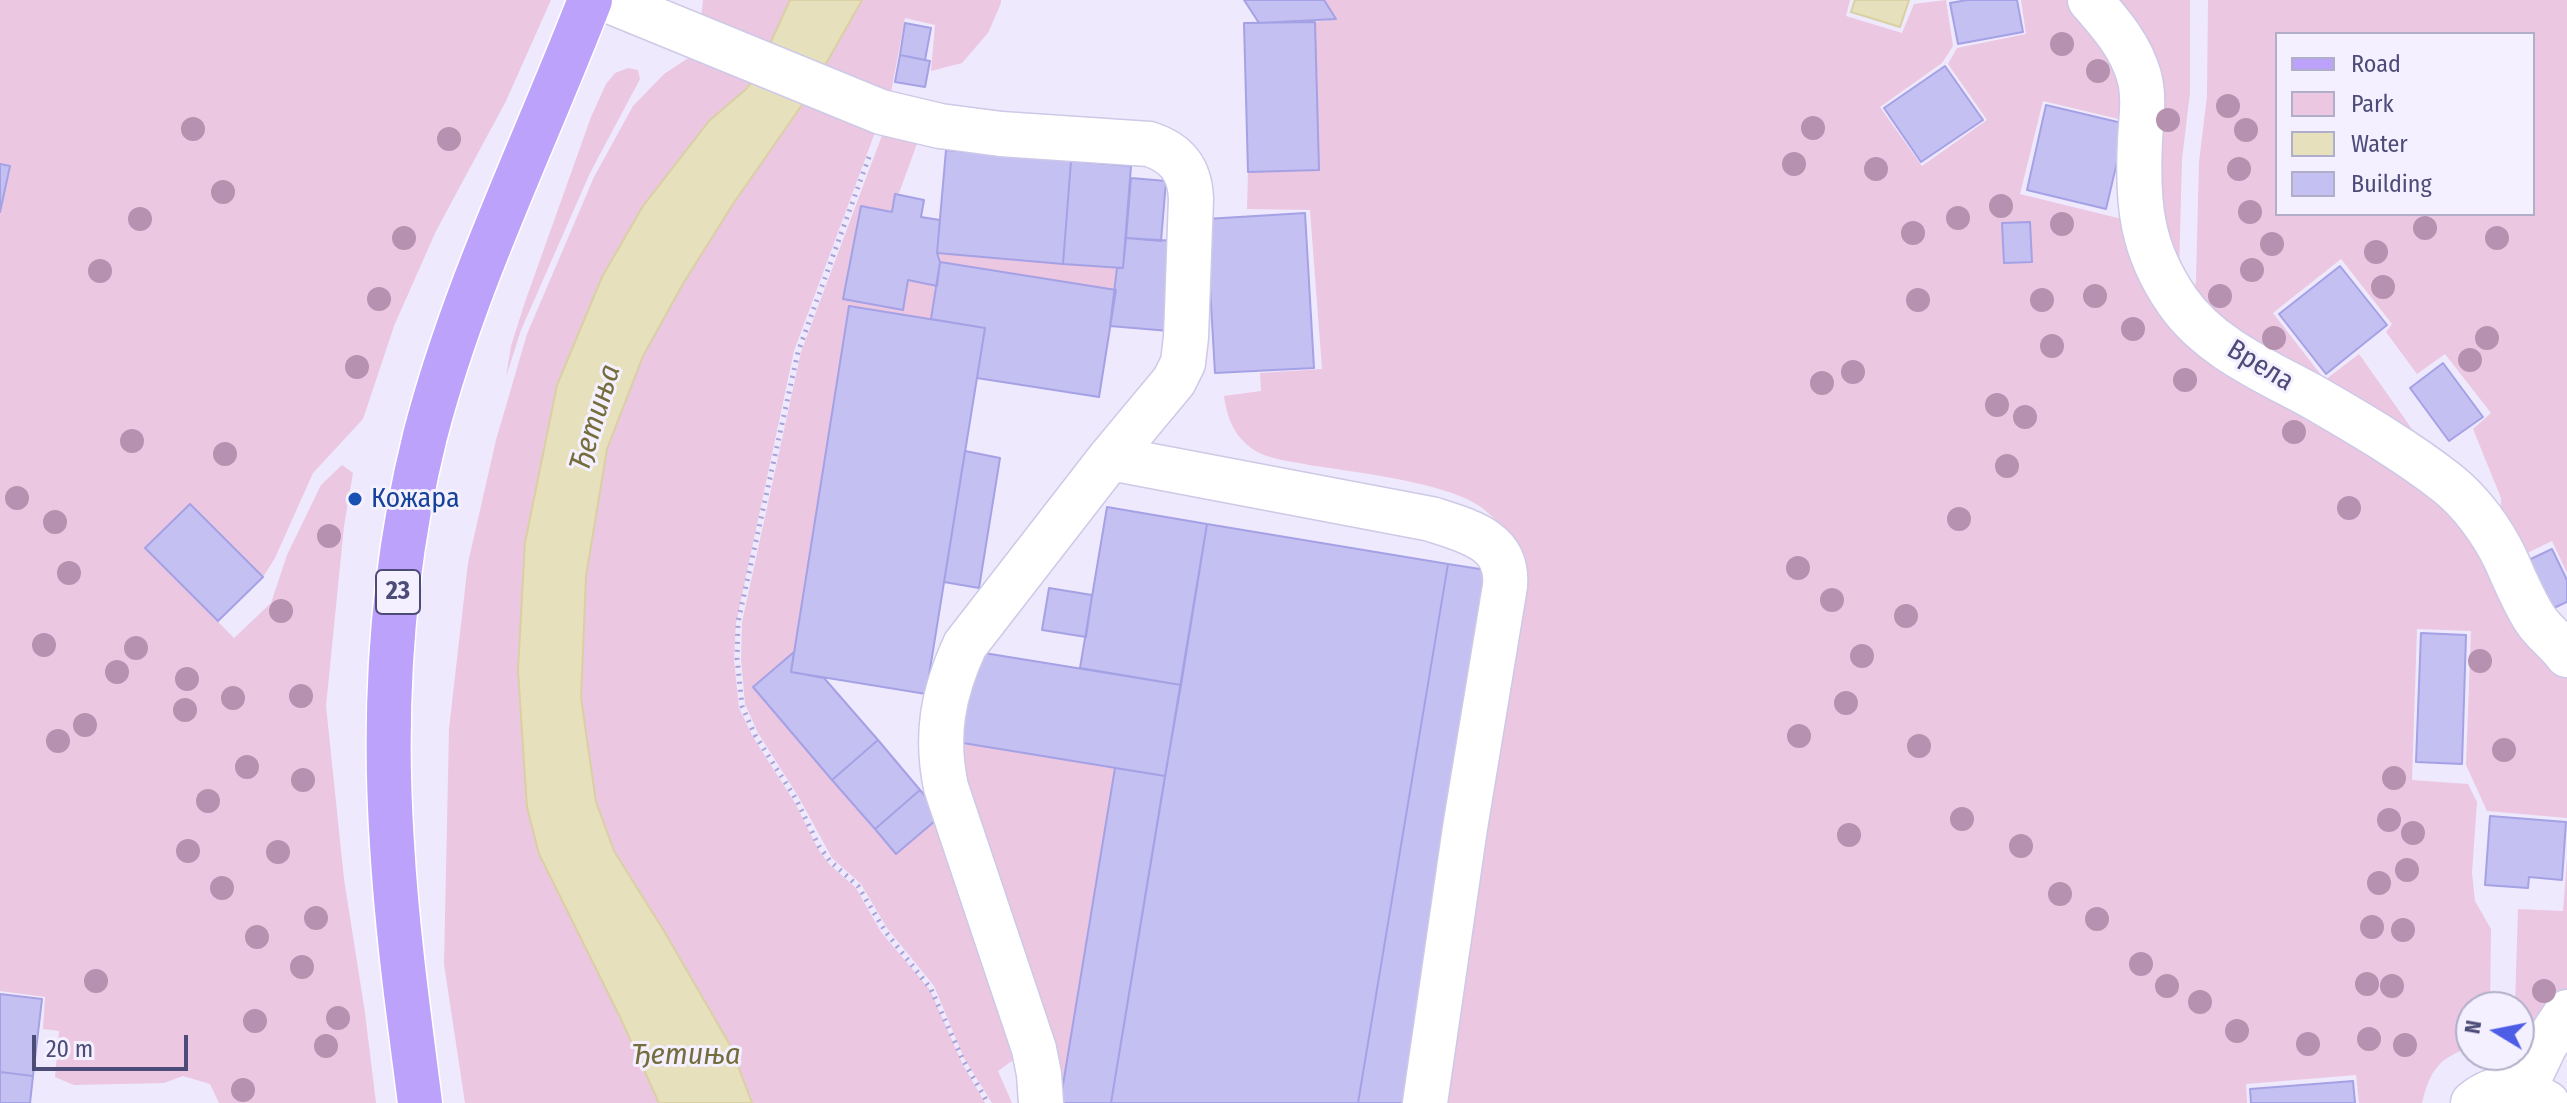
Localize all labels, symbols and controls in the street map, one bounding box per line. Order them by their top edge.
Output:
legend [2275,32,2535,216]
text: Road [2351,50,2401,78]
text: Park [2351,90,2394,118]
text: Water [2351,130,2408,158]
text: Building [2351,170,2432,198]
street label: Врела [2221,333,2299,399]
water label: Ђетиња [563,360,629,476]
place label: Кожара [371,482,460,516]
marker: Кожара [346,490,364,508]
road number: 23 [376,570,420,614]
north arrow [2455,991,2535,1071]
text: N [2458,1018,2487,1036]
scale bar [36,1019,192,1069]
text: 20 m [46,1035,93,1063]
water label: Ђетиња [631,1038,741,1074]

